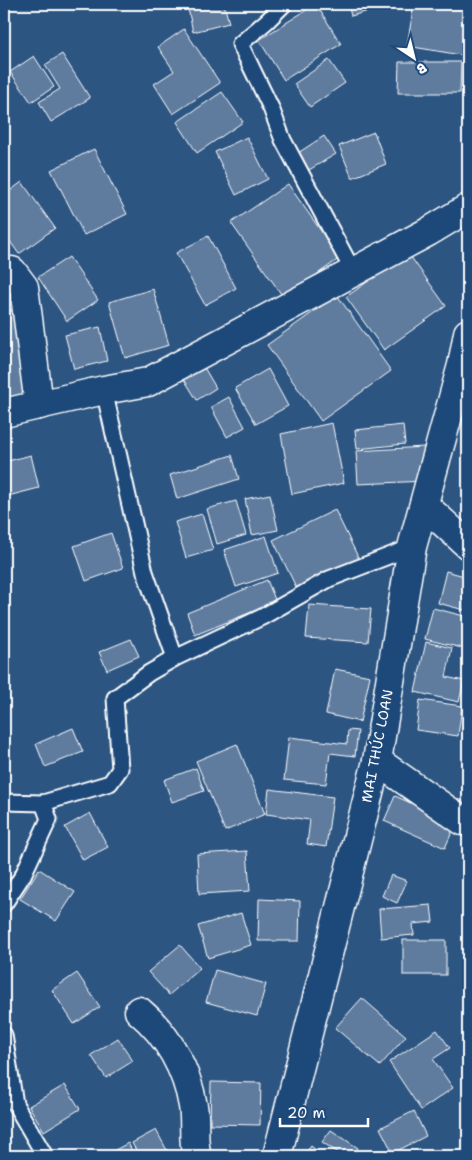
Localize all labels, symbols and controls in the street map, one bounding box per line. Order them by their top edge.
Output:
north arrow [390,32,440,82]
text: B [412,59,430,79]
street label: MAI THÚC LOAN [357,688,397,804]
scale bar [280,1095,367,1127]
text: 20 m [287,1103,326,1123]

